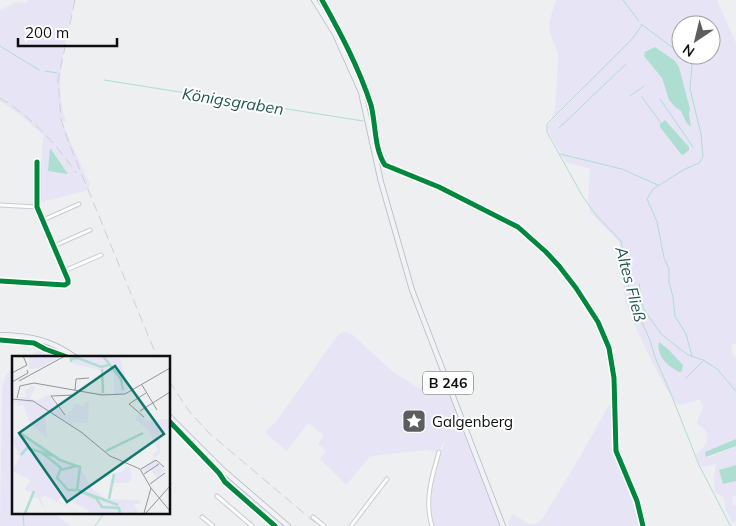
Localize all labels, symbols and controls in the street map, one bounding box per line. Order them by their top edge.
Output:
scale bar [18,15,116,47]
north arrow [671,15,721,65]
text: 200 m [25,23,69,42]
text: N [679,40,698,61]
water label: Königsgraben [181,83,285,119]
water label: Altes Fließ [611,243,651,324]
inset map [12,356,170,514]
road number: B 246 [423,372,473,394]
place icon: Galgenberg [401,408,427,434]
place label: Galgenberg [432,412,513,431]

